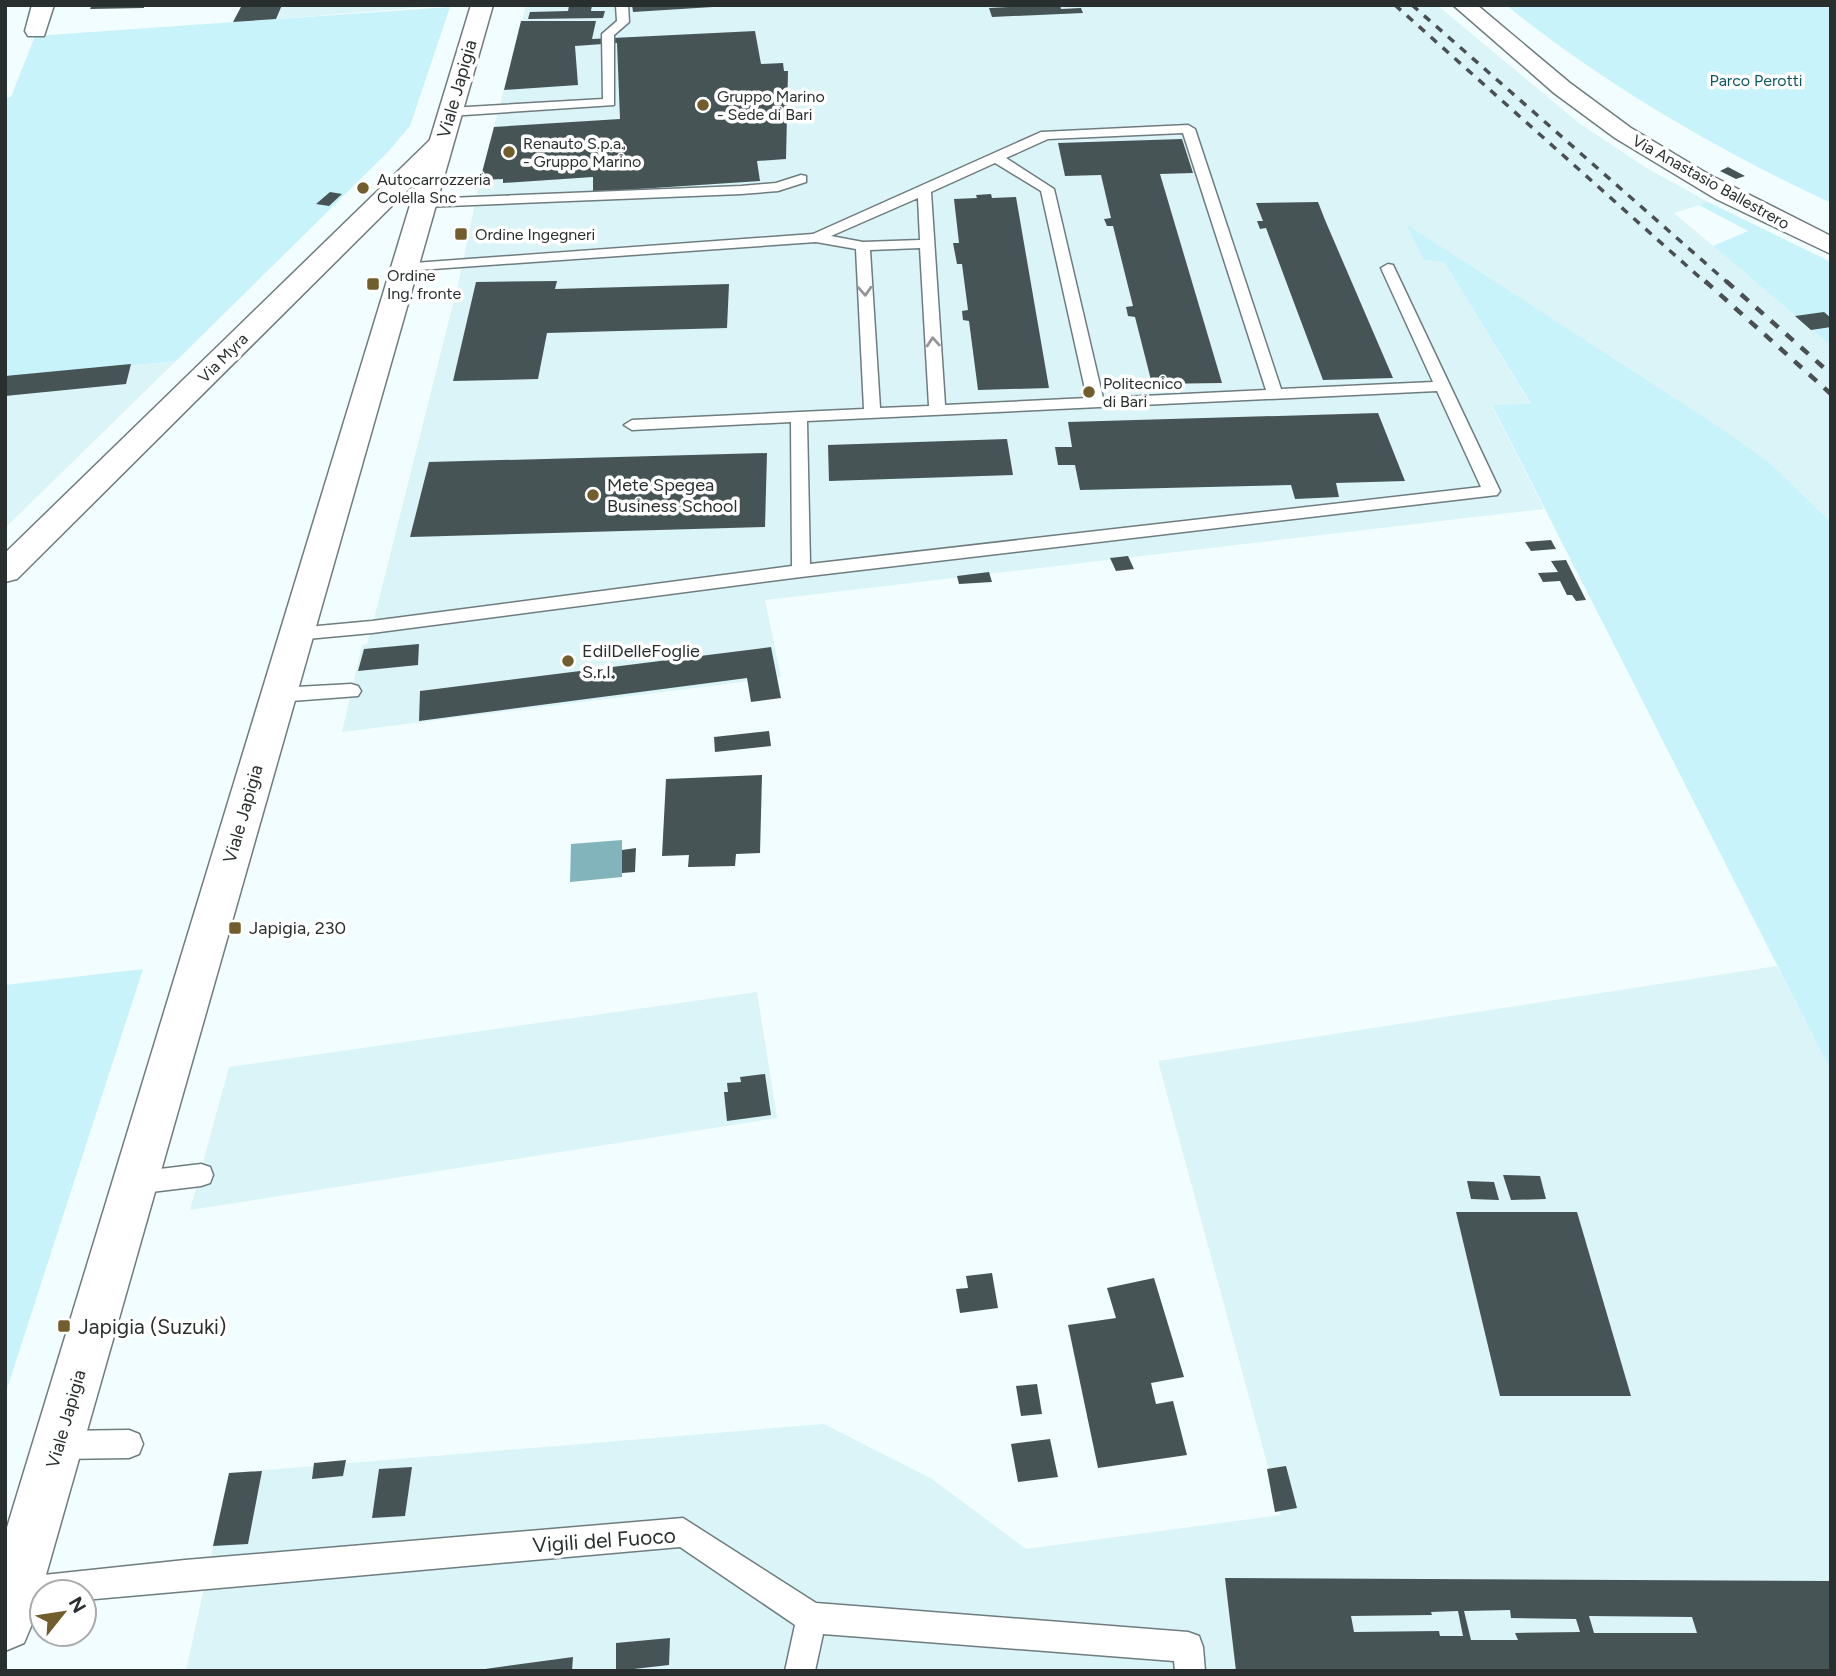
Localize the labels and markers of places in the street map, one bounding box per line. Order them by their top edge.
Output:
place label: Gruppo Marino - Sede di Bari [717,87,825,124]
marker: Gruppo Marino - Sede di Bari [695,97,711,113]
place label: Renauto S.p.a. - Gruppo Marino [523,134,641,171]
marker: Renauto S.p.a. - Gruppo Marino [501,144,517,160]
place label: Autocarrozzeria Colella Snc [377,170,491,207]
marker: Autocarrozzeria Colella Snc [355,180,371,196]
place label: Ordine Ingegneri [475,225,595,244]
marker: Ordine Ingegneri [453,226,469,242]
place label: Ordine Ing. fronte [387,266,461,303]
marker: Ordine Ing. fronte [365,276,381,292]
place label: Politecnico di Bari [1103,374,1183,411]
marker: Politecnico di Bari [1081,384,1097,400]
place label: Mete Spegea Business School [607,474,737,517]
marker: Mete Spegea Business School [585,487,601,503]
place label: EdilDelleFoglie S.r.l. [582,640,700,683]
marker: EdilDelleFoglie S.r.l. [560,653,576,669]
place label: Japigia, 230 [249,917,346,939]
marker: Japigia, 230 [227,920,243,936]
place label: Japigia (Suzuki) [78,1314,226,1339]
marker: Japigia (Suzuki) [56,1318,72,1334]

